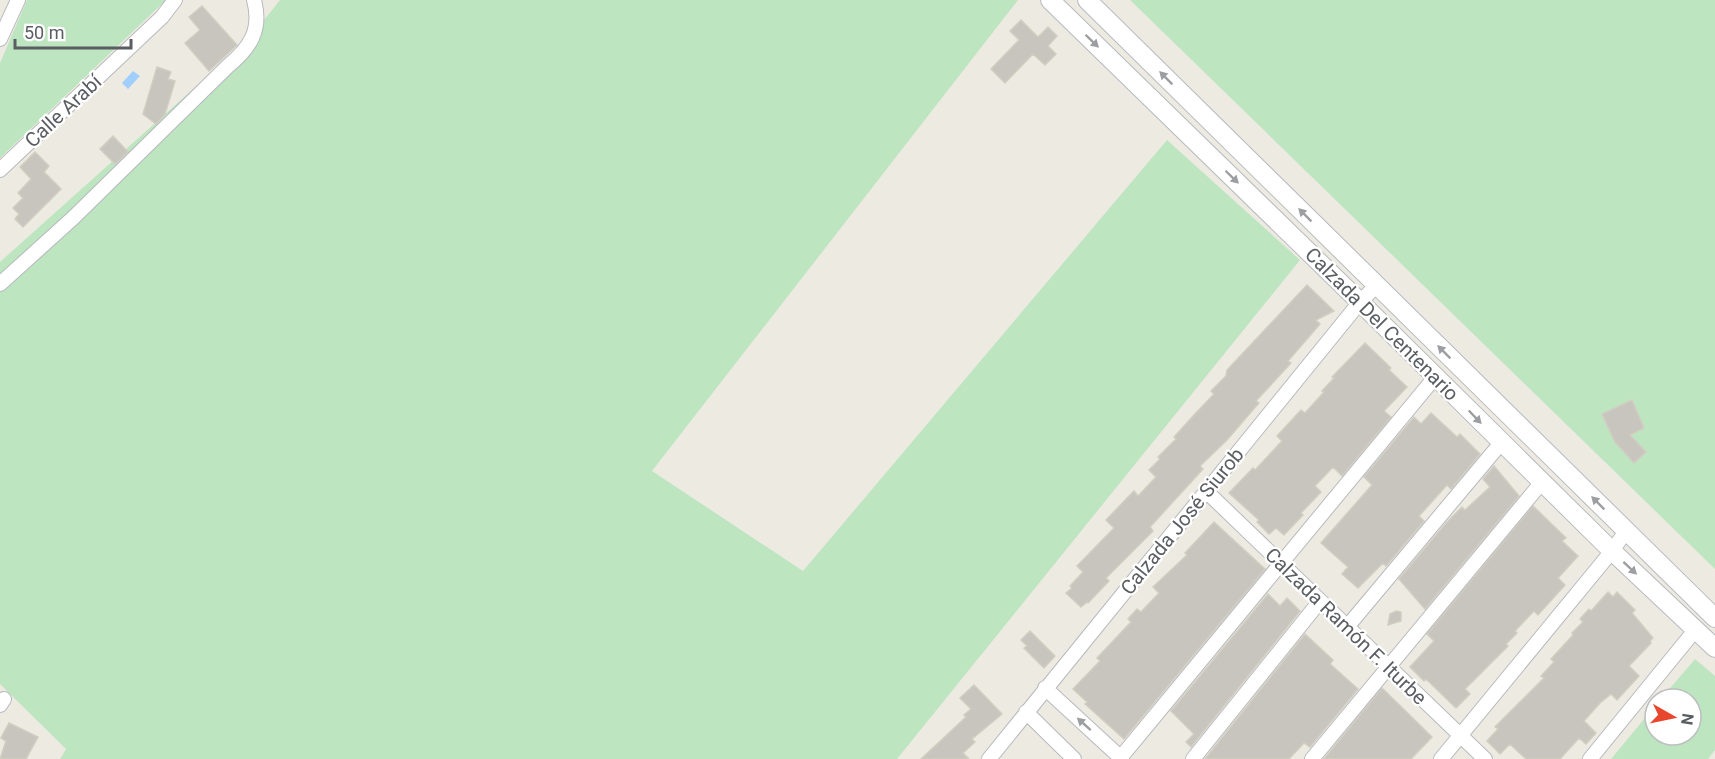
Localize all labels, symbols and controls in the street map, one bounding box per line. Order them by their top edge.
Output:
scale bar [15,12,130,50]
text: 50 m [24,22,64,43]
one-way arrow [1085,33,1099,47]
street label: Calle Arabí [20,69,107,152]
one-way arrow [1159,71,1174,85]
one-way arrow [1224,169,1238,183]
one-way arrow [1298,208,1313,222]
street label: Calzada Del Centenario [1300,242,1464,406]
one-way arrow [1438,345,1452,359]
one-way arrow [1468,409,1482,423]
street label: Calzada José Siurob [1115,443,1249,599]
one-way arrow [1591,496,1606,510]
street label: Calzada Ramón F. Iturbe [1260,543,1432,709]
one-way arrow [1622,561,1637,574]
north arrow [1643,687,1703,747]
text: N [1677,712,1698,726]
one-way arrow [1077,718,1092,731]

